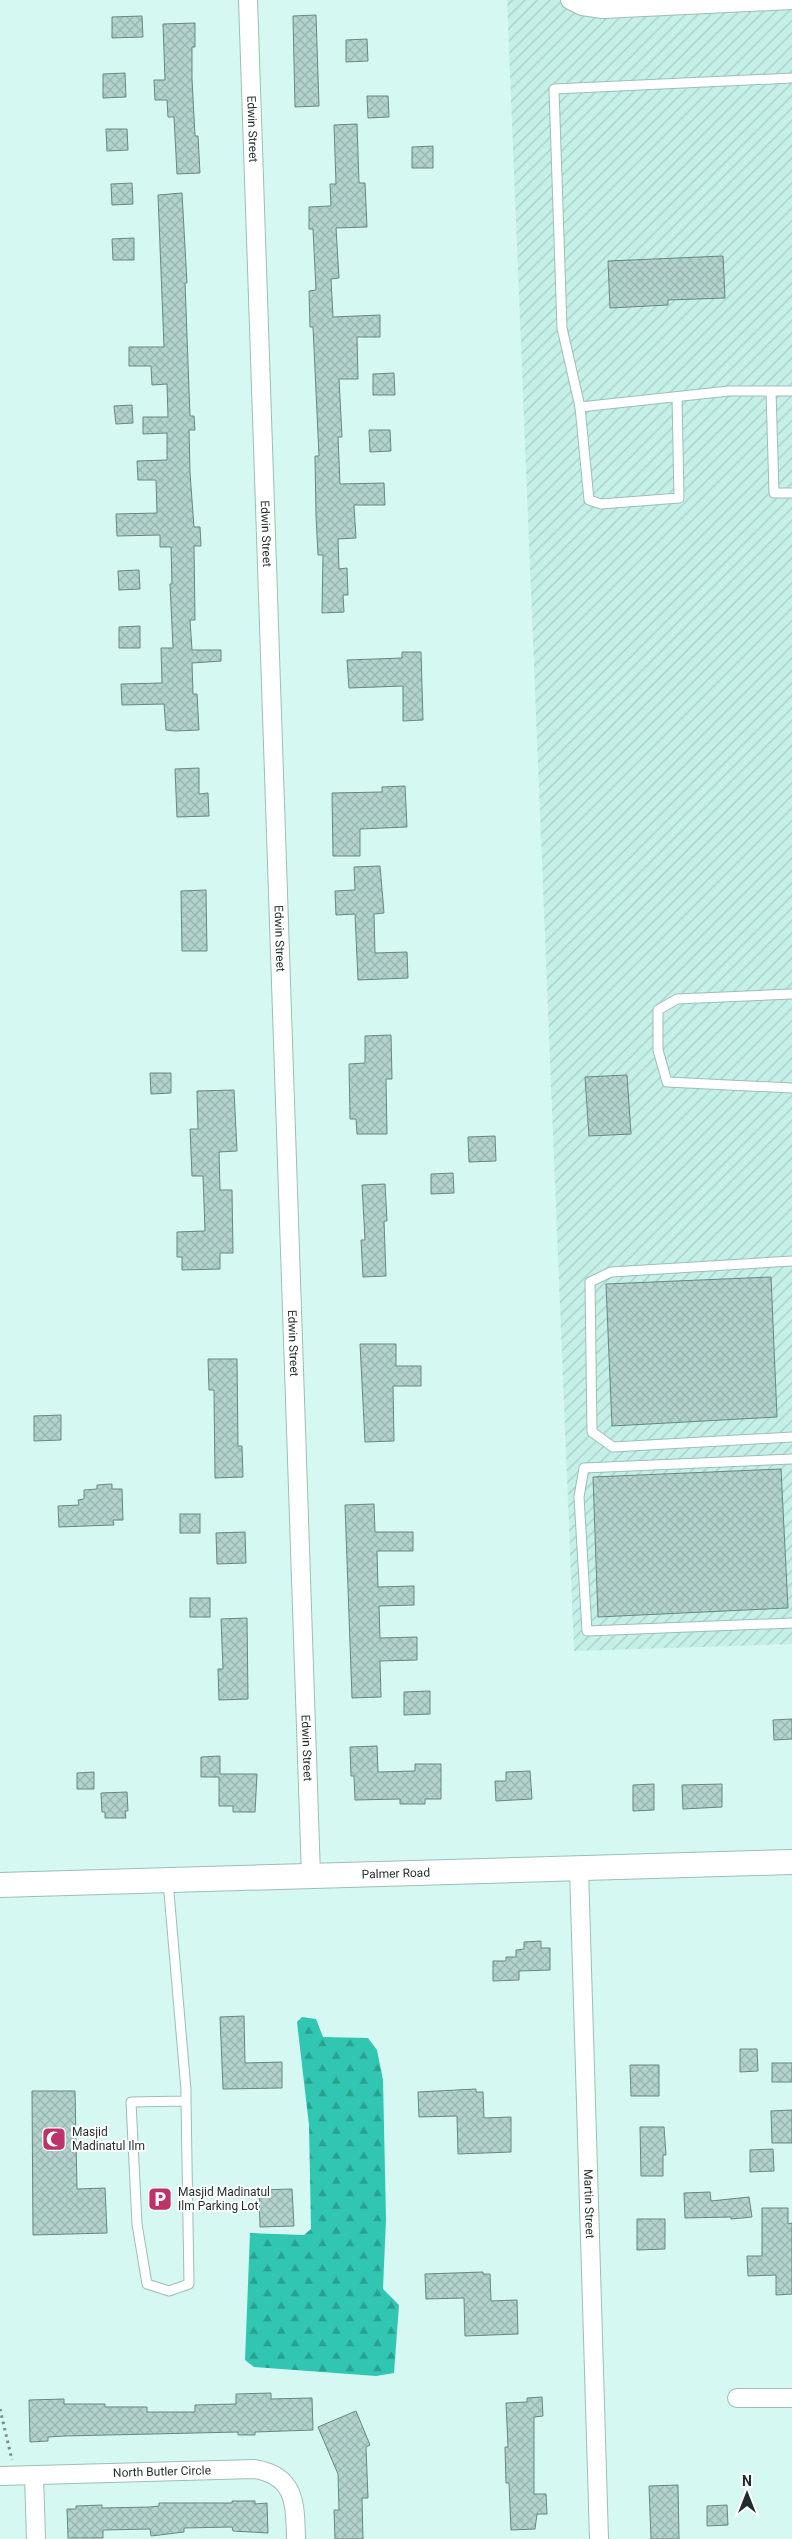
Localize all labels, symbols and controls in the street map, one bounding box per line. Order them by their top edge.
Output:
street label: Edwin Street [244,95,260,163]
street label: Edwin Street [258,500,274,567]
street label: Edwin Street [271,905,288,972]
street label: Edwin Street [285,1310,301,1377]
street label: Edwin Street [299,1714,315,1782]
street label: Palmer Road [361,1866,430,1881]
place label: Masjid Madinatul Ilm [72,2125,145,2153]
mosque icon: Masjid Madinatul Ilm [41,2126,67,2152]
street label: Martin Street [581,2169,597,2239]
place label: Masjid Madinatul Ilm Parking Lot [178,2185,270,2213]
parking icon: Masjid Madinatul Ilm Parking Lot [147,2186,173,2212]
street label: North Butler Circle [113,2463,211,2480]
north arrow [722,2469,772,2519]
text: N [742,2473,752,2489]

